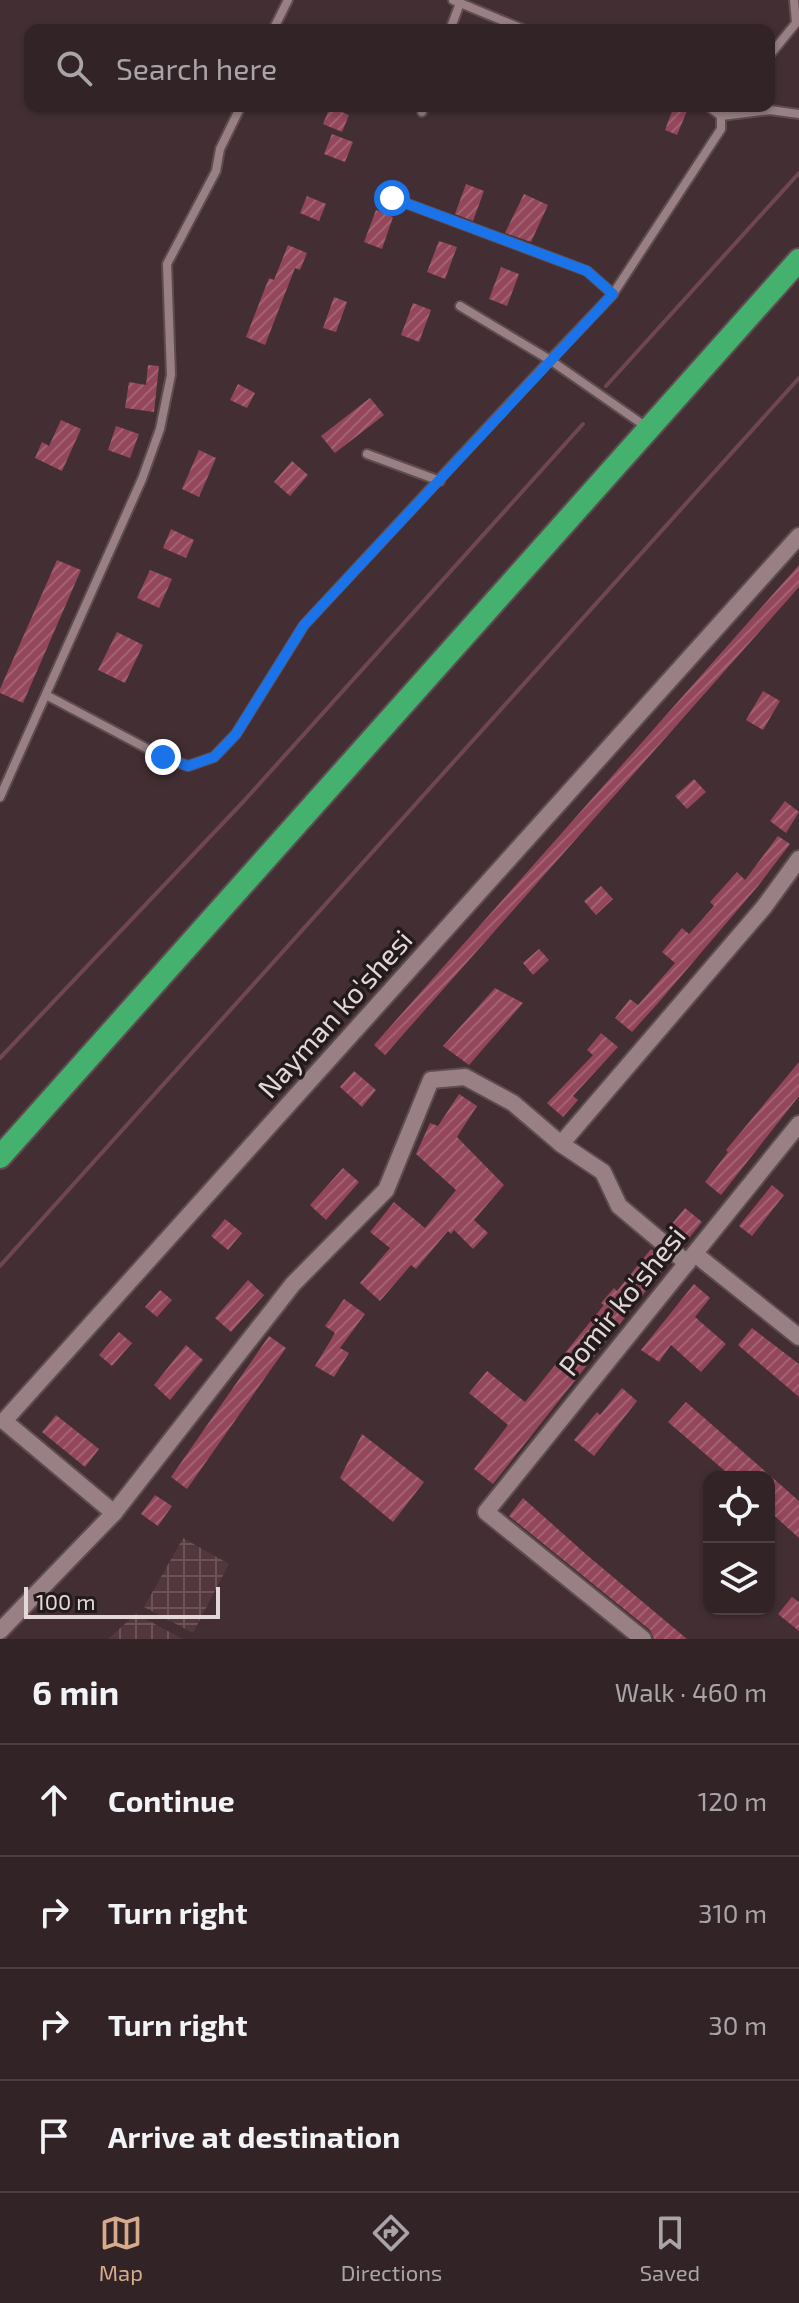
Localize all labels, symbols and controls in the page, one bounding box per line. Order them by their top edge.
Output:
search box [24,24,775,112]
icon: search [52,46,96,90]
text: Search here [116,50,277,86]
route start [374,180,410,216]
route end [145,739,181,775]
street label: Nayman ko'shesi [250,922,419,1104]
street label: Pomir ko'shesi [551,1219,692,1382]
map controls [703,1471,775,1615]
button: locate [703,1471,775,1543]
button: layers [703,1543,775,1615]
scale bar [24,1583,220,1619]
text: 100 m [36,1588,95,1614]
text: 6 min [32,1671,119,1712]
text: Walk · 460 m [615,1676,767,1707]
icon: ahead [32,1778,76,1822]
text: Continue [108,1782,235,1818]
text: 120 m [698,1785,767,1816]
icon: right [32,1890,76,1934]
text: Turn right [108,1894,248,1930]
text: 310 m [698,1897,767,1928]
icon: right [32,2002,76,2046]
text: Turn right [108,2006,248,2042]
text: 30 m [708,2009,767,2040]
icon: arrive [32,2114,76,2158]
text: Arrive at destination [108,2118,400,2154]
tab: Map [99,2211,143,2285]
tab: Directions [341,2211,442,2285]
tab: Saved [640,2211,700,2285]

